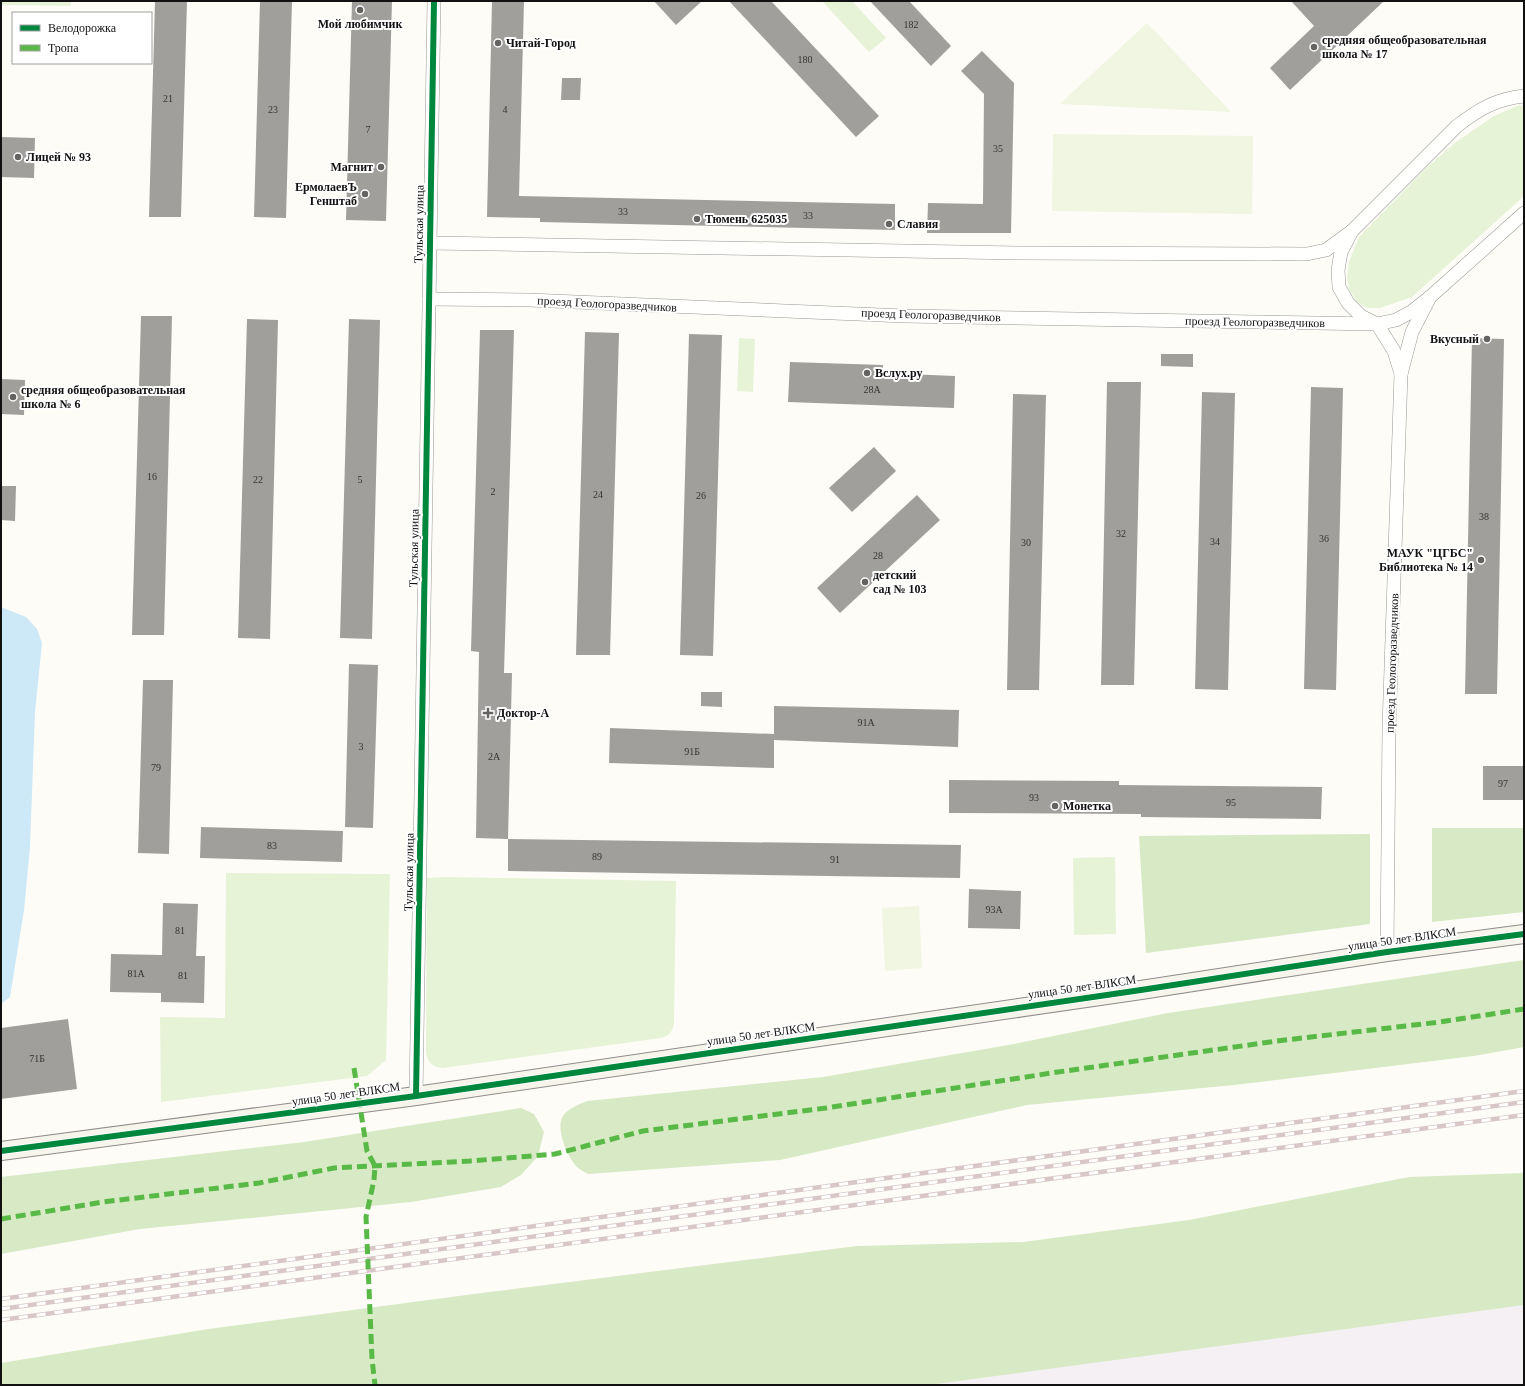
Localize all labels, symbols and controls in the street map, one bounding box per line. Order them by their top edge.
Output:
marker: Мой любимчик [355,5,365,15]
legend [12,12,152,64]
place label: Мой любимчик [318,17,402,31]
house number: 182 [904,19,919,30]
text: Велодорожка [48,21,117,35]
place label: средняя общеобразовательная школа № 17 [1322,33,1487,61]
place label: Читай-Город [506,36,576,50]
marker: Читай-Город [493,38,503,48]
text: Тропа [48,41,79,55]
marker: средняя общеобразовательная школа № 17 [1309,42,1319,52]
house number: 180 [798,54,813,65]
house number: 21 [163,93,173,104]
house number: 23 [268,104,278,115]
house number: 4 [503,104,508,115]
house number: 7 [366,124,371,135]
house number: 35 [993,143,1003,154]
place label: Лицей № 93 [26,150,91,164]
marker: Лицей № 93 [13,152,23,162]
place label: Магнит [331,160,373,174]
marker: Магнит [376,162,386,172]
place label: ЕрмолаевЪ Генштаб [295,180,357,208]
street label: Тульская улица [411,184,427,263]
marker: ЕрмолаевЪ Генштаб [360,189,370,199]
house number: 33 [618,206,628,217]
house number: 33 [803,210,813,221]
place label: Тюмень 625035 [705,212,787,226]
marker: Тюмень 625035 [692,214,702,224]
place label: Славия [897,217,939,231]
marker: Славия [884,219,894,229]
street label: проезд Геологоразведчиков [537,293,677,315]
street label: проезд Геологоразведчиков [861,306,1001,324]
street label: проезд Геологоразведчиков [1185,314,1325,330]
place label: Вкусный [1430,332,1479,346]
marker: Вкусный [1482,334,1492,344]
place label: Вслух.ру [875,366,923,380]
marker: Вслух.ру [862,368,872,378]
place label: средняя общеобразовательная школа № 6 [21,383,186,411]
house number: 28А [863,384,881,395]
marker: средняя общеобразовательная школа № 6 [8,392,18,402]
house number: 16 [147,471,157,482]
house number: 22 [253,474,263,485]
house number: 5 [358,474,363,485]
house number: 2 [491,486,496,497]
house number: 24 [593,489,603,500]
house number: 26 [696,490,706,501]
street label: Тульская улица [406,508,422,587]
house number: 38 [1479,511,1489,522]
house number: 32 [1116,528,1126,539]
house number: 36 [1319,533,1329,544]
house number: 34 [1210,536,1220,547]
house number: 30 [1021,537,1031,548]
place label: МАУК "ЦГБС" Библиотека № 14 [1379,546,1473,574]
house number: 28 [873,550,883,561]
marker: МАУК "ЦГБС" Библиотека № 14 [1476,555,1486,565]
place label: детский сад № 103 [873,568,927,596]
marker: детский сад № 103 [860,577,870,587]
street label: проезд Геологоразведчиков [1383,593,1401,733]
place label: Доктор-А [497,706,550,720]
marker: Доктор-А [482,707,494,719]
house number: 91А [857,717,875,728]
house number: 3 [359,741,364,752]
house number: 91Б [684,746,700,757]
house number: 2А [488,751,501,762]
house number: 79 [151,762,161,773]
house number: 97 [1498,778,1508,789]
house number: 93 [1029,792,1039,803]
house number: 95 [1226,797,1236,808]
place label: Монетка [1063,799,1111,813]
marker: Монетка [1050,801,1060,811]
street label: Тульская улица [401,832,417,911]
house number: 83 [267,840,277,851]
house number: 89 [592,851,602,862]
house number: 91 [830,854,840,865]
house number: 93А [985,904,1003,915]
street label: улица 50 лет ВЛКСМ [1347,924,1457,954]
house number: 81 [175,925,185,936]
house number: 81А [127,968,145,979]
house number: 81 [178,970,188,981]
street label: улица 50 лет ВЛКСМ [1027,972,1137,1002]
street label: улица 50 лет ВЛКСМ [706,1019,816,1049]
house number: 71Б [29,1053,45,1064]
street label: улица 50 лет ВЛКСМ [291,1079,401,1109]

